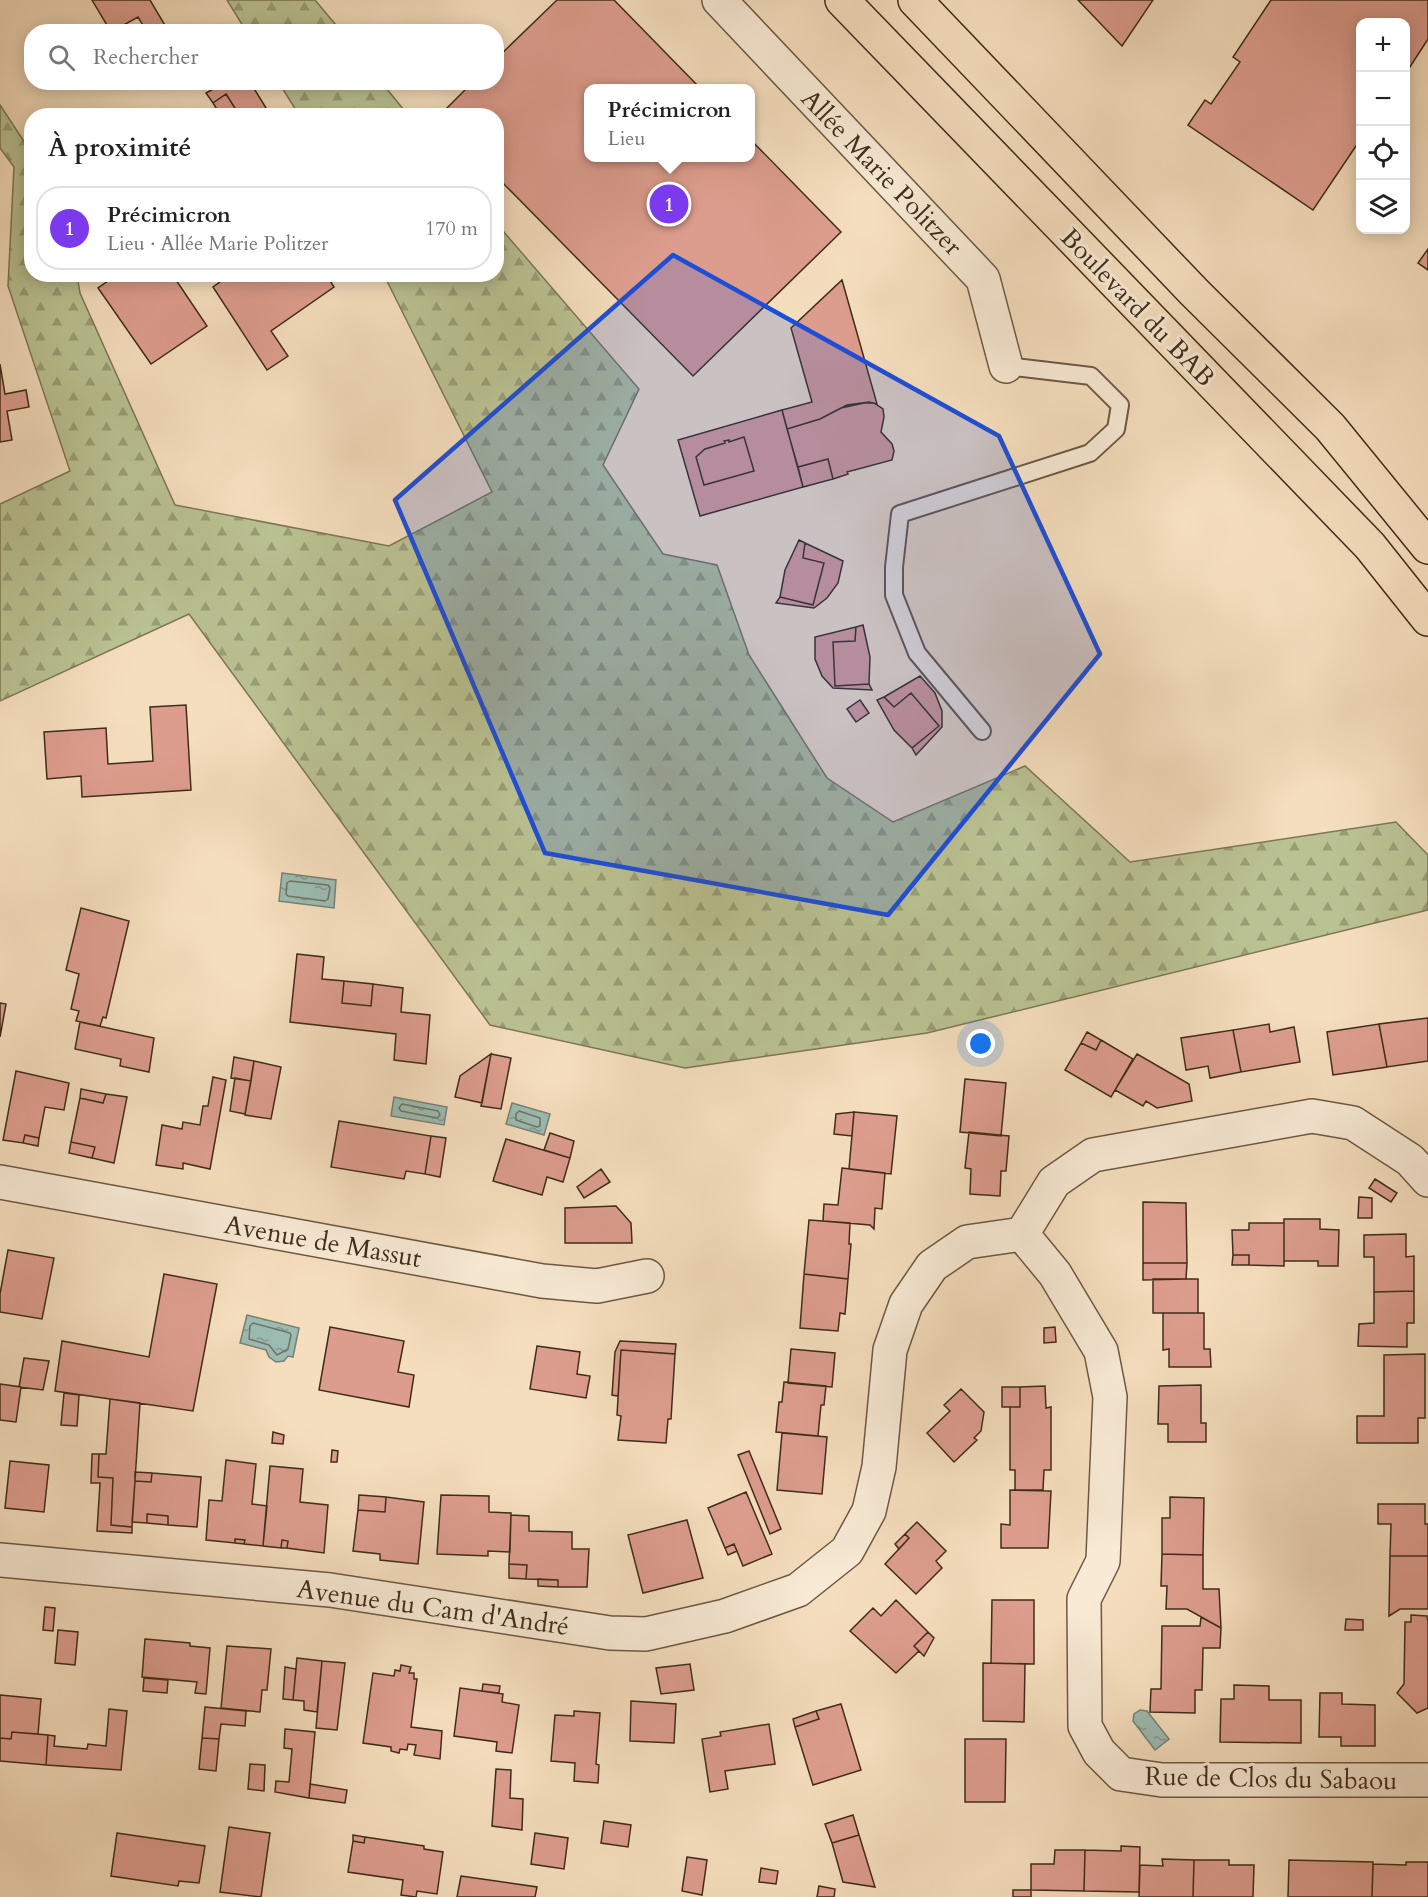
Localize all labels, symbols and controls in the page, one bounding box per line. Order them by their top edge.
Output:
map controls [1356,18,1410,234]
button: + [1356,18,1410,72]
search box [24,24,504,90]
icon: search [45,41,78,74]
text: Rechercher [93,42,198,72]
button: − [1356,72,1410,126]
street label: Allée Marie Politzer [793,82,970,263]
popup [584,84,755,162]
text: Précimicron [608,95,731,125]
text: Lieu [608,125,645,152]
button: locate [1356,126,1410,180]
text: À proximité [48,130,191,165]
button: layers [1356,180,1410,234]
pin: 1 [650,182,688,226]
text: Précimicron [107,200,231,230]
text: 1 [64,215,75,242]
text: 170 m [425,215,478,242]
street label: Boulevard du BAB [1053,220,1222,394]
text: Lieu · Allée Marie Politzer [107,230,328,257]
your location [966,1029,995,1058]
street label: Avenue de Massut [222,1207,424,1276]
street label: Avenue du Cam d'André [295,1571,571,1644]
street label: Rue de Clos du Sabaou [1144,1759,1398,1798]

